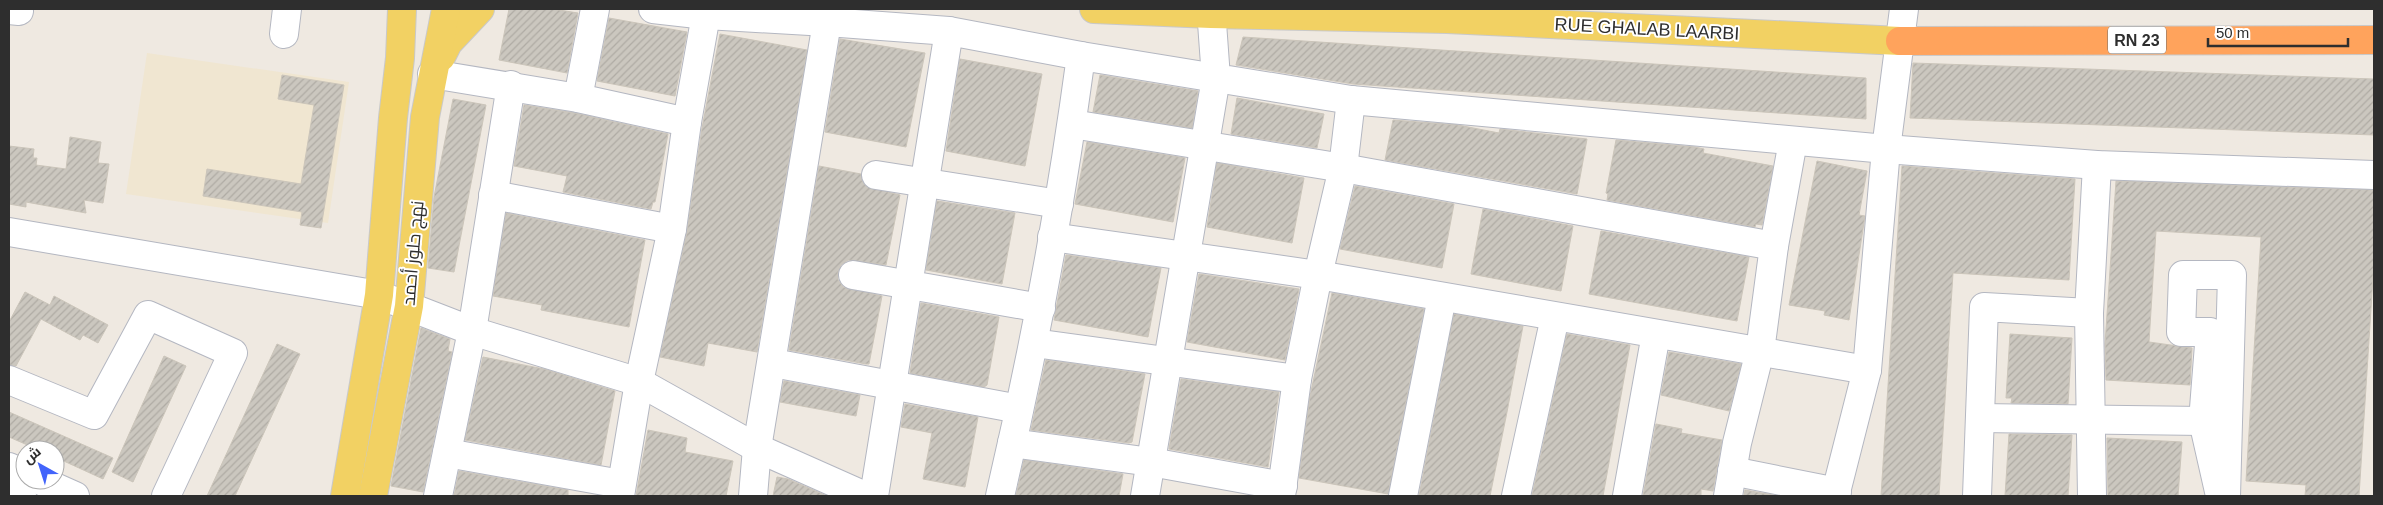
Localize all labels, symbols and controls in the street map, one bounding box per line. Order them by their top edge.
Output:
street label: RUE GHALAB LAARBI [1554,14,1740,44]
scale bar [2208,15,2348,47]
text: 50 m [2216,24,2249,41]
road number: RN 23 [2108,26,2166,54]
street label: نهج حلوز أحمد [397,200,430,306]
north arrow [15,440,65,490]
text: ش [20,443,44,468]

